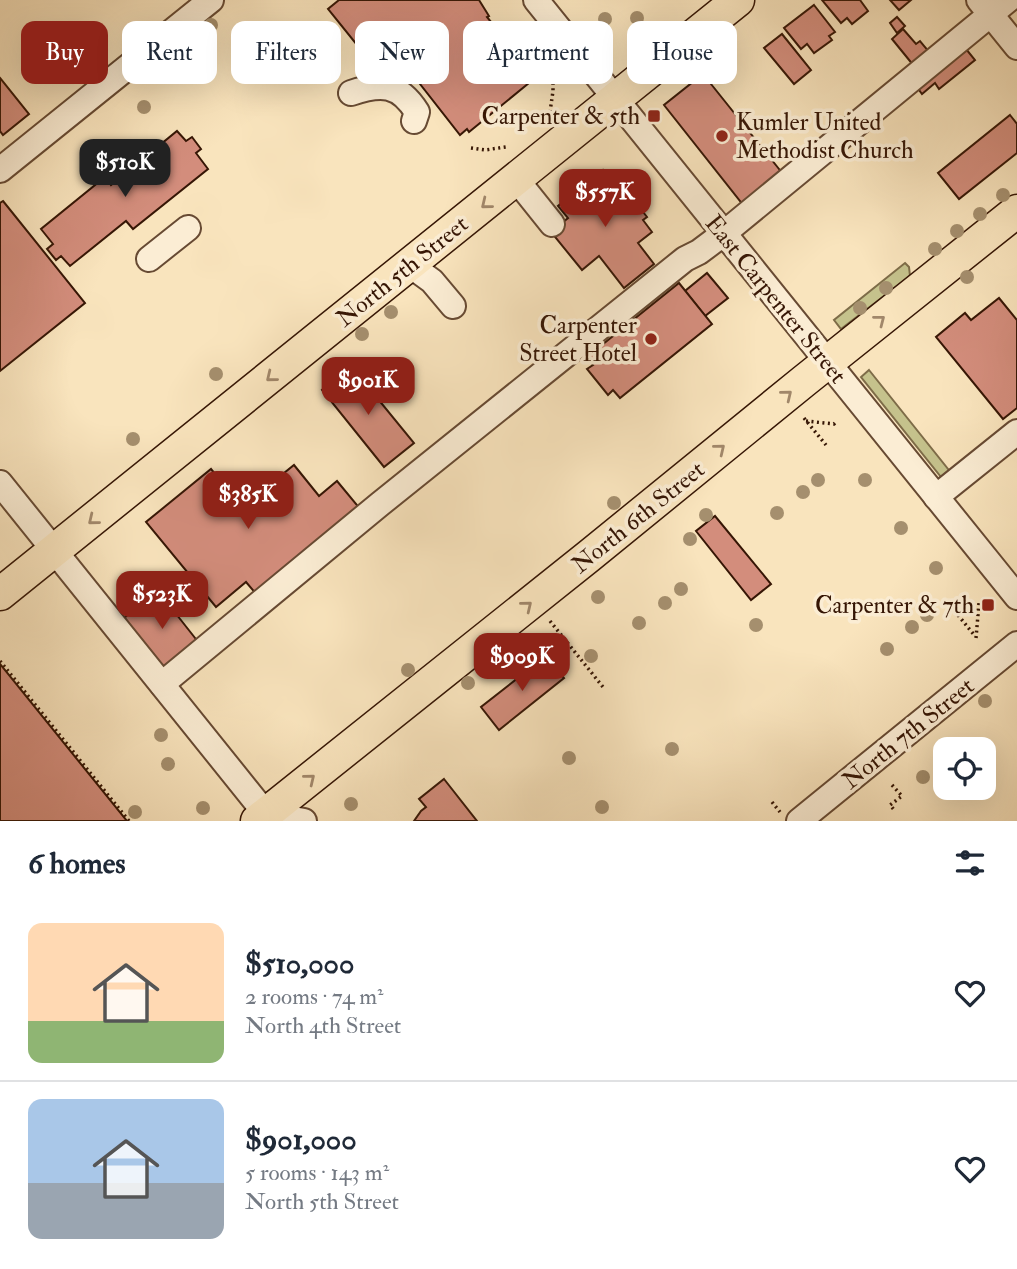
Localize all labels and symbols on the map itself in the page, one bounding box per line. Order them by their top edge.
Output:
place label: Carpenter & 5th [481,101,640,132]
place label: Kumler United Methodist Church [736,107,914,166]
marker: Carpenter & 5th [646,108,662,124]
marker: Kumler United Methodist Church [714,128,730,144]
pin: $510K [76,140,174,199]
pin: $557K [556,170,654,229]
one-way arrow [481,195,494,208]
street label: North 5th Street [330,209,475,334]
street label: East Carpenter Street [698,209,853,390]
place label: Carpenter Street Hotel [519,310,637,369]
one-way arrow [873,315,885,328]
marker: Carpenter Street Hotel [643,331,659,347]
pin: $901K [319,358,417,417]
one-way arrow [266,369,278,382]
one-way arrow [779,390,791,403]
one-way arrow [712,445,725,457]
street label: North 6th Street [566,454,711,580]
pin: $385K [199,472,297,531]
one-way arrow [89,511,101,524]
pin: $523K [113,572,211,631]
place label: Carpenter & 7th [815,590,974,621]
marker: Carpenter & 7th [980,597,996,613]
one-way arrow [518,602,531,614]
pin: $909K [473,634,571,693]
street label: North 7th Street [836,671,981,796]
one-way arrow [303,774,315,787]

